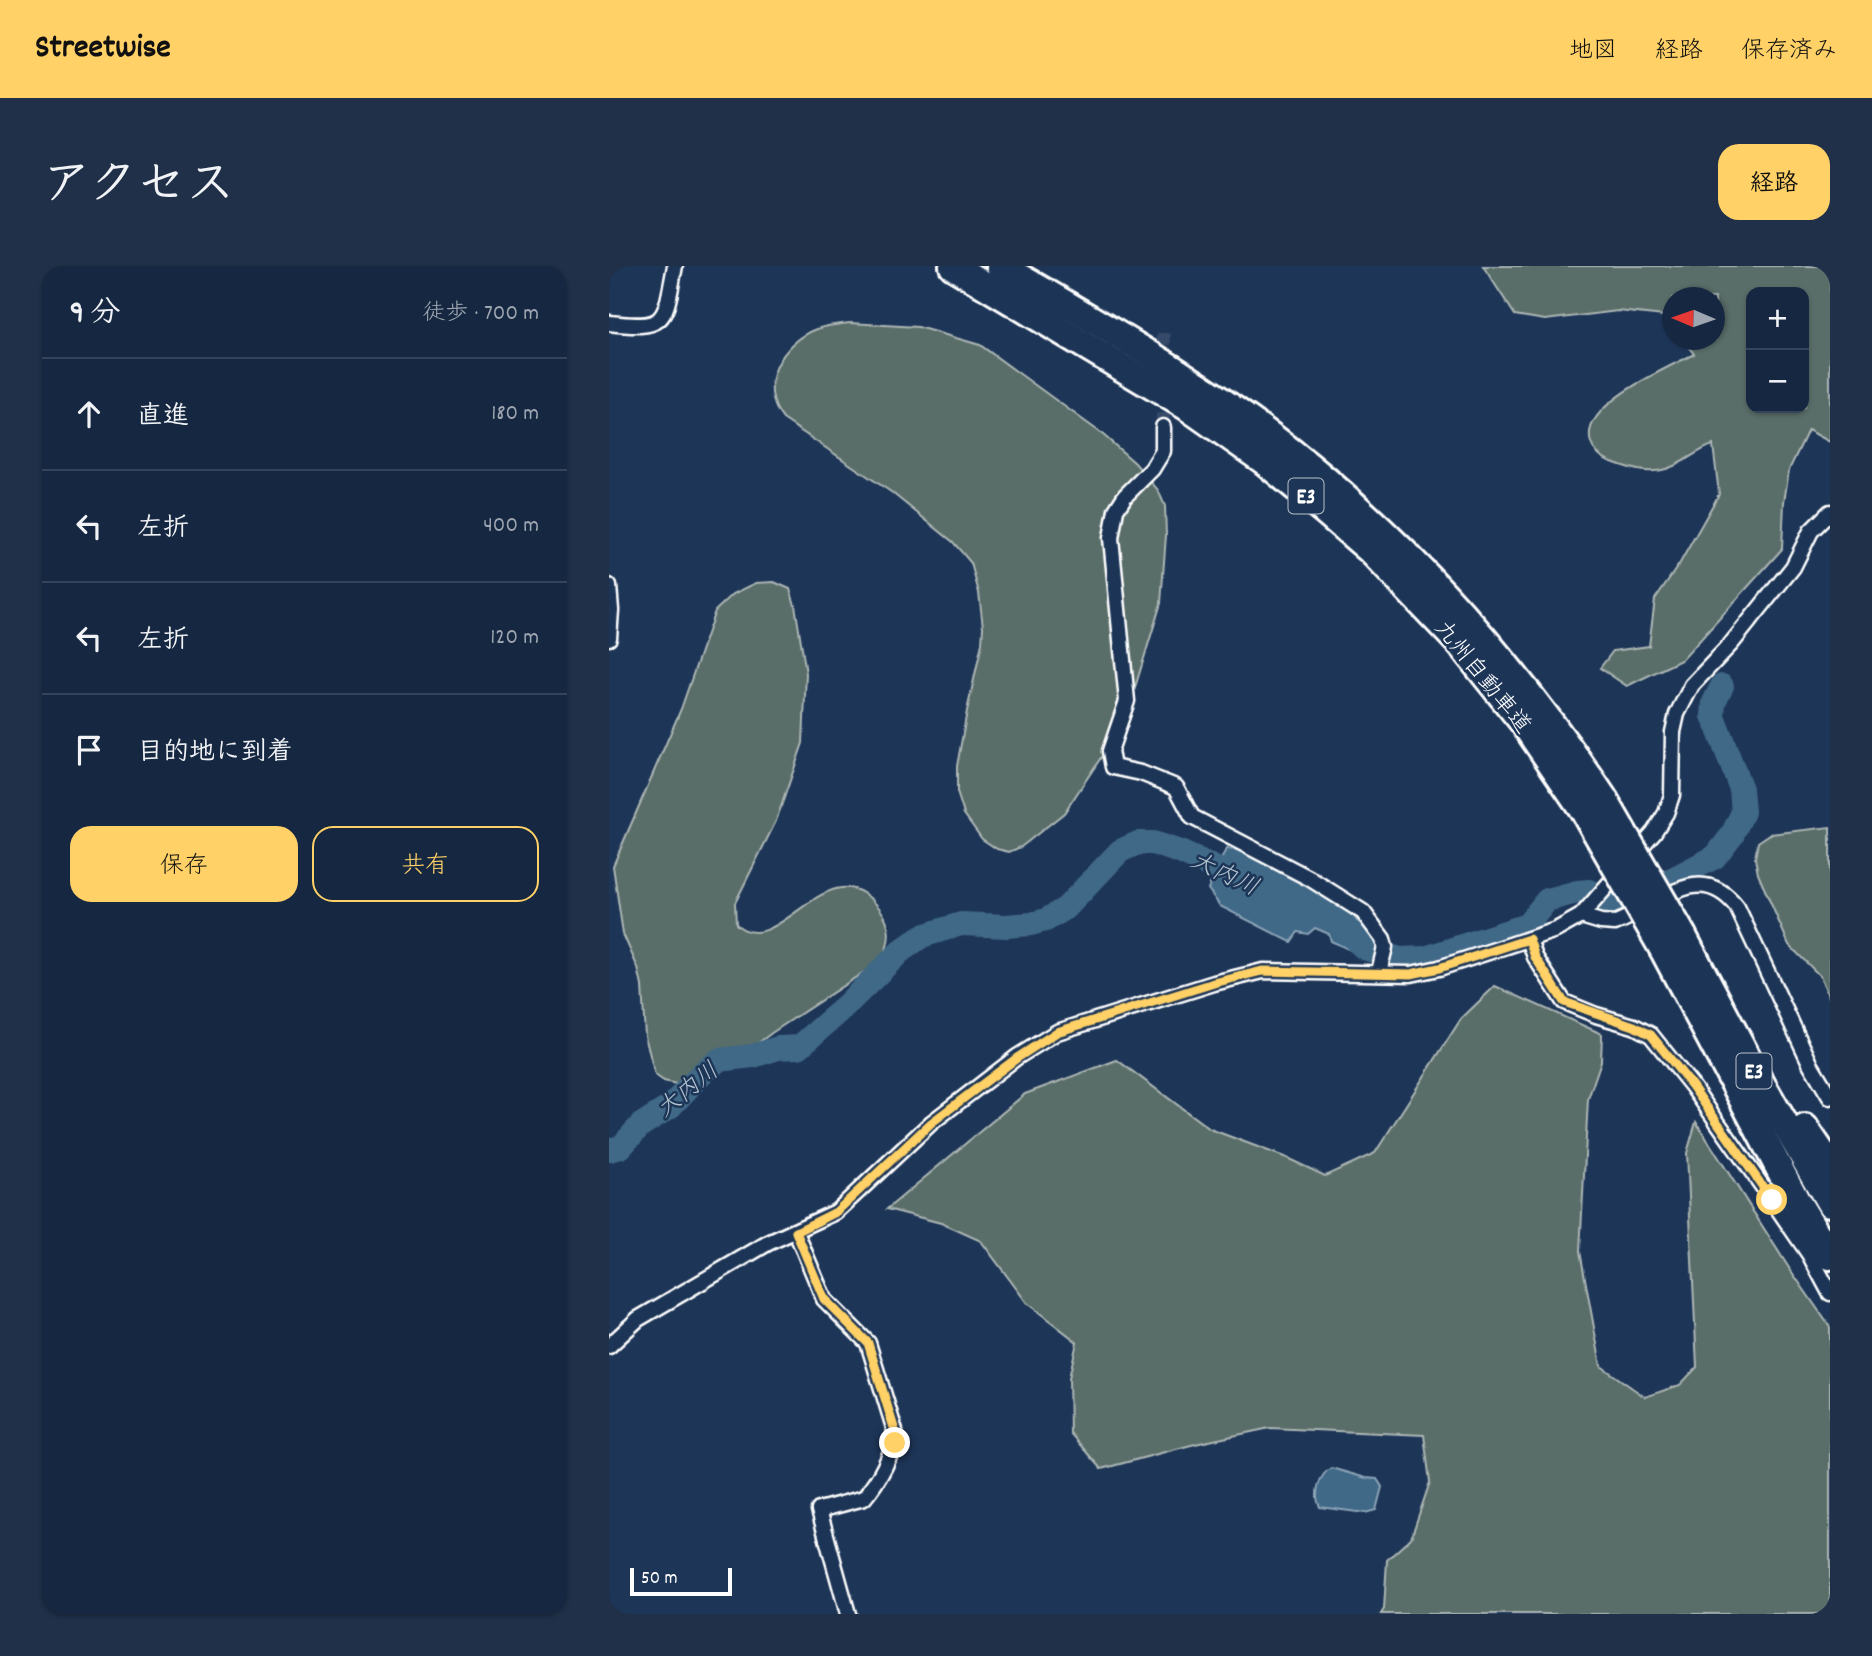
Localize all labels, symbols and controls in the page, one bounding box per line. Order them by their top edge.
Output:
text: Streetwise [35,26,171,73]
text: 地図 [1569,35,1617,69]
text: 経路 [1655,35,1703,69]
text: 保存済み [1741,35,1837,69]
button: 経路 [1718,144,1830,220]
text: アクセス [42,153,235,223]
north arrow [1662,287,1725,350]
map controls [1746,287,1809,413]
button: + [1746,287,1809,350]
text: 9 分 [70,294,121,337]
text: 徒歩 · 700 m [422,298,539,331]
button: − [1746,350,1809,413]
icon: ahead [70,395,108,433]
text: 180 m [491,398,539,431]
text: 直進 [137,399,189,436]
road number: E3 [1289,478,1323,513]
icon: left [70,507,108,545]
text: 400 m [483,510,539,543]
text: 左折 [137,511,189,548]
street label: 九州自動車道 [1425,614,1538,742]
icon: left [70,619,108,657]
text: 120 m [490,622,539,655]
text: 左折 [137,623,189,660]
icon: arrive [70,731,108,769]
text: 目的地に到着 [137,735,293,772]
button: 保存 [70,826,298,902]
button: 共有 [312,826,539,902]
water label: 大内川 [1184,845,1264,906]
road number: E3 [1737,1054,1771,1088]
water label: 大内川 [650,1055,728,1127]
route start [1756,1184,1787,1215]
route end [879,1427,910,1458]
scale bar [630,1565,731,1597]
text: 50 m [641,1566,678,1593]

